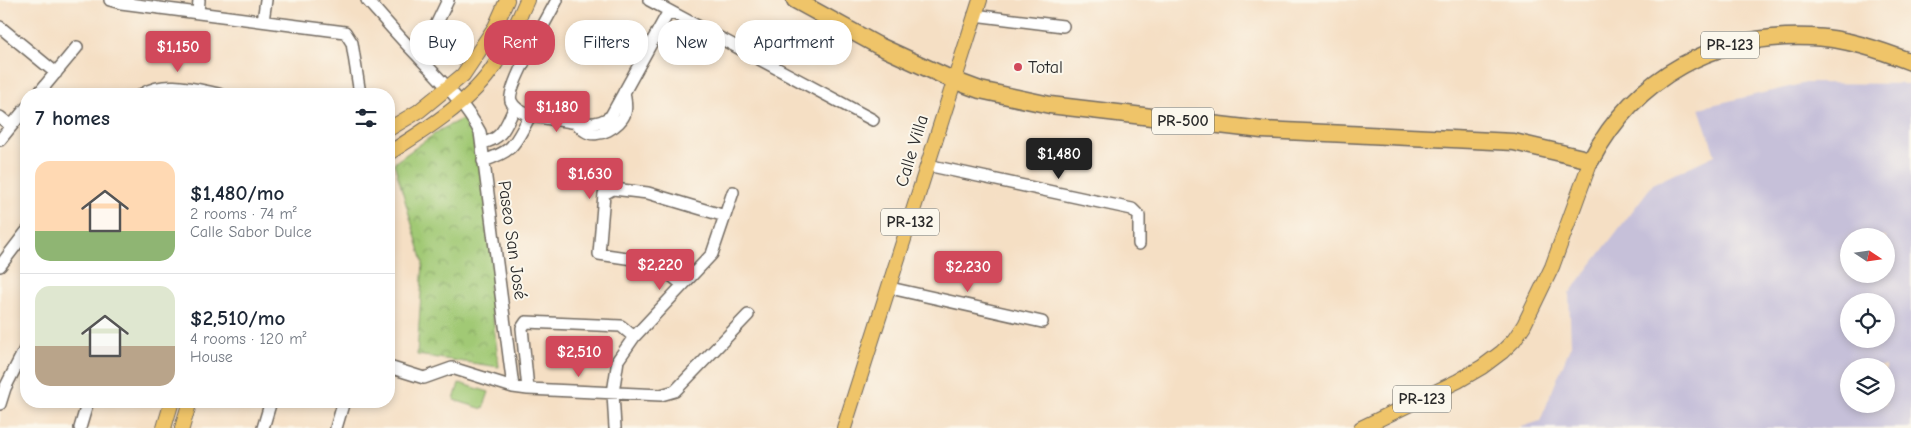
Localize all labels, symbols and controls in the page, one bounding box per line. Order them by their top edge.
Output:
chip: Buy [410,20,474,65]
chip: Rent [484,20,555,65]
chip: Filters [565,20,648,65]
chip: New [658,20,725,65]
chip: Apartment [735,20,852,65]
pin: $1,150 [137,30,219,73]
road number: PR-123 [1701,32,1759,58]
text: $1,150 [157,38,199,56]
place label: Total [1028,57,1063,78]
marker: Total [1012,61,1024,73]
pin: $1,180 [516,90,598,133]
text: $1,180 [536,98,578,116]
icon: filters [352,104,380,132]
text: 7 homes [35,106,110,130]
road number: PR-500 [1152,108,1214,134]
street label: Calle Villa [891,112,933,190]
pin: $1,480 [1018,138,1100,180]
text: $1,480 [1037,145,1081,163]
pin: $1,630 [549,158,631,200]
text: $1,630 [568,165,612,183]
street label: Paseo San José [493,179,531,301]
icon: home [75,181,135,241]
text: $1,480/mo [190,181,284,205]
text: 2 rooms · 74 m² [190,205,297,223]
road number: PR-132 [881,208,939,236]
text: Calle Sabor Dulce [190,223,312,241]
north arrow [1840,228,1895,282]
map controls [1840,228,1895,413]
pin: $2,220 [619,248,701,291]
pin: $2,230 [927,250,1009,293]
text: $2,220 [637,256,683,274]
text: $2,230 [945,258,991,276]
button: locate [1840,293,1895,348]
icon: home [75,306,135,366]
text: $2,510/mo [190,306,285,330]
text: 4 rooms · 120 m² [190,330,307,348]
pin: $2,510 [538,336,620,378]
text: $2,510 [557,343,601,361]
text: House [190,348,233,366]
button: layers [1840,358,1895,413]
road number: PR-123 [1393,386,1451,412]

